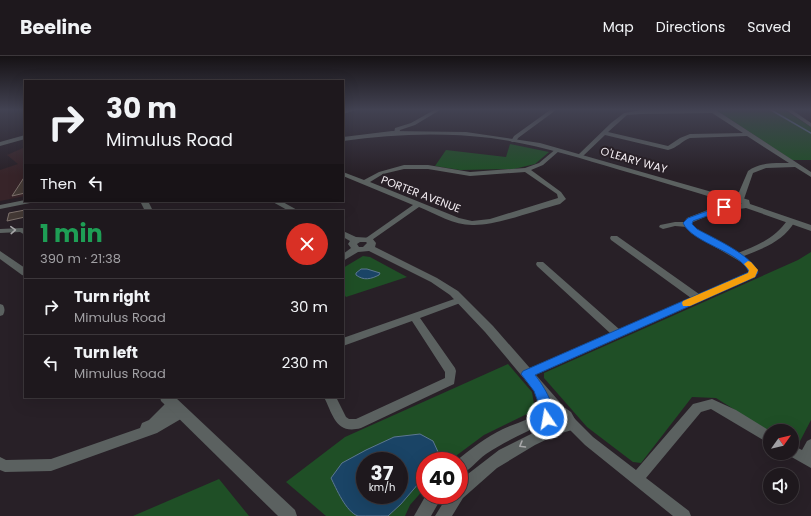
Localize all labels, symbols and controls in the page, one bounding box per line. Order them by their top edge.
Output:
text: Beeline [20,14,92,41]
text: Map [603,17,634,37]
text: Directions [656,17,725,37]
text: Saved [747,17,791,37]
text: 30 m [106,89,177,128]
icon: right [40,96,92,148]
text: Mimulus Road [106,127,233,152]
street label: O'LEARY WAY [599,143,670,177]
street label: PORTER AVENUE [379,171,463,217]
icon: left [85,172,107,194]
text: Then [40,173,77,194]
pin [707,190,741,224]
icon: arrive [713,196,735,218]
text: 1 min [40,217,103,250]
button: close [286,223,328,265]
one-way arrow [10,226,16,235]
text: 390 m · 21:38 [40,249,121,268]
text: Turn right [74,286,150,307]
icon: right [40,296,62,318]
text: 30 m [290,296,328,317]
text: Mimulus Road [74,308,166,327]
text: Turn left [74,342,138,363]
icon: left [40,352,62,374]
text: 230 m [282,352,328,373]
text: Mimulus Road [74,364,166,383]
position arrow [526,398,568,440]
north arrow [763,424,799,460]
map controls [763,424,799,504]
one-way arrow [519,441,526,448]
speed limit sign: 40 [416,452,468,504]
text: 37 [371,459,393,487]
button: sound [763,468,799,504]
text: km/h [369,480,395,495]

